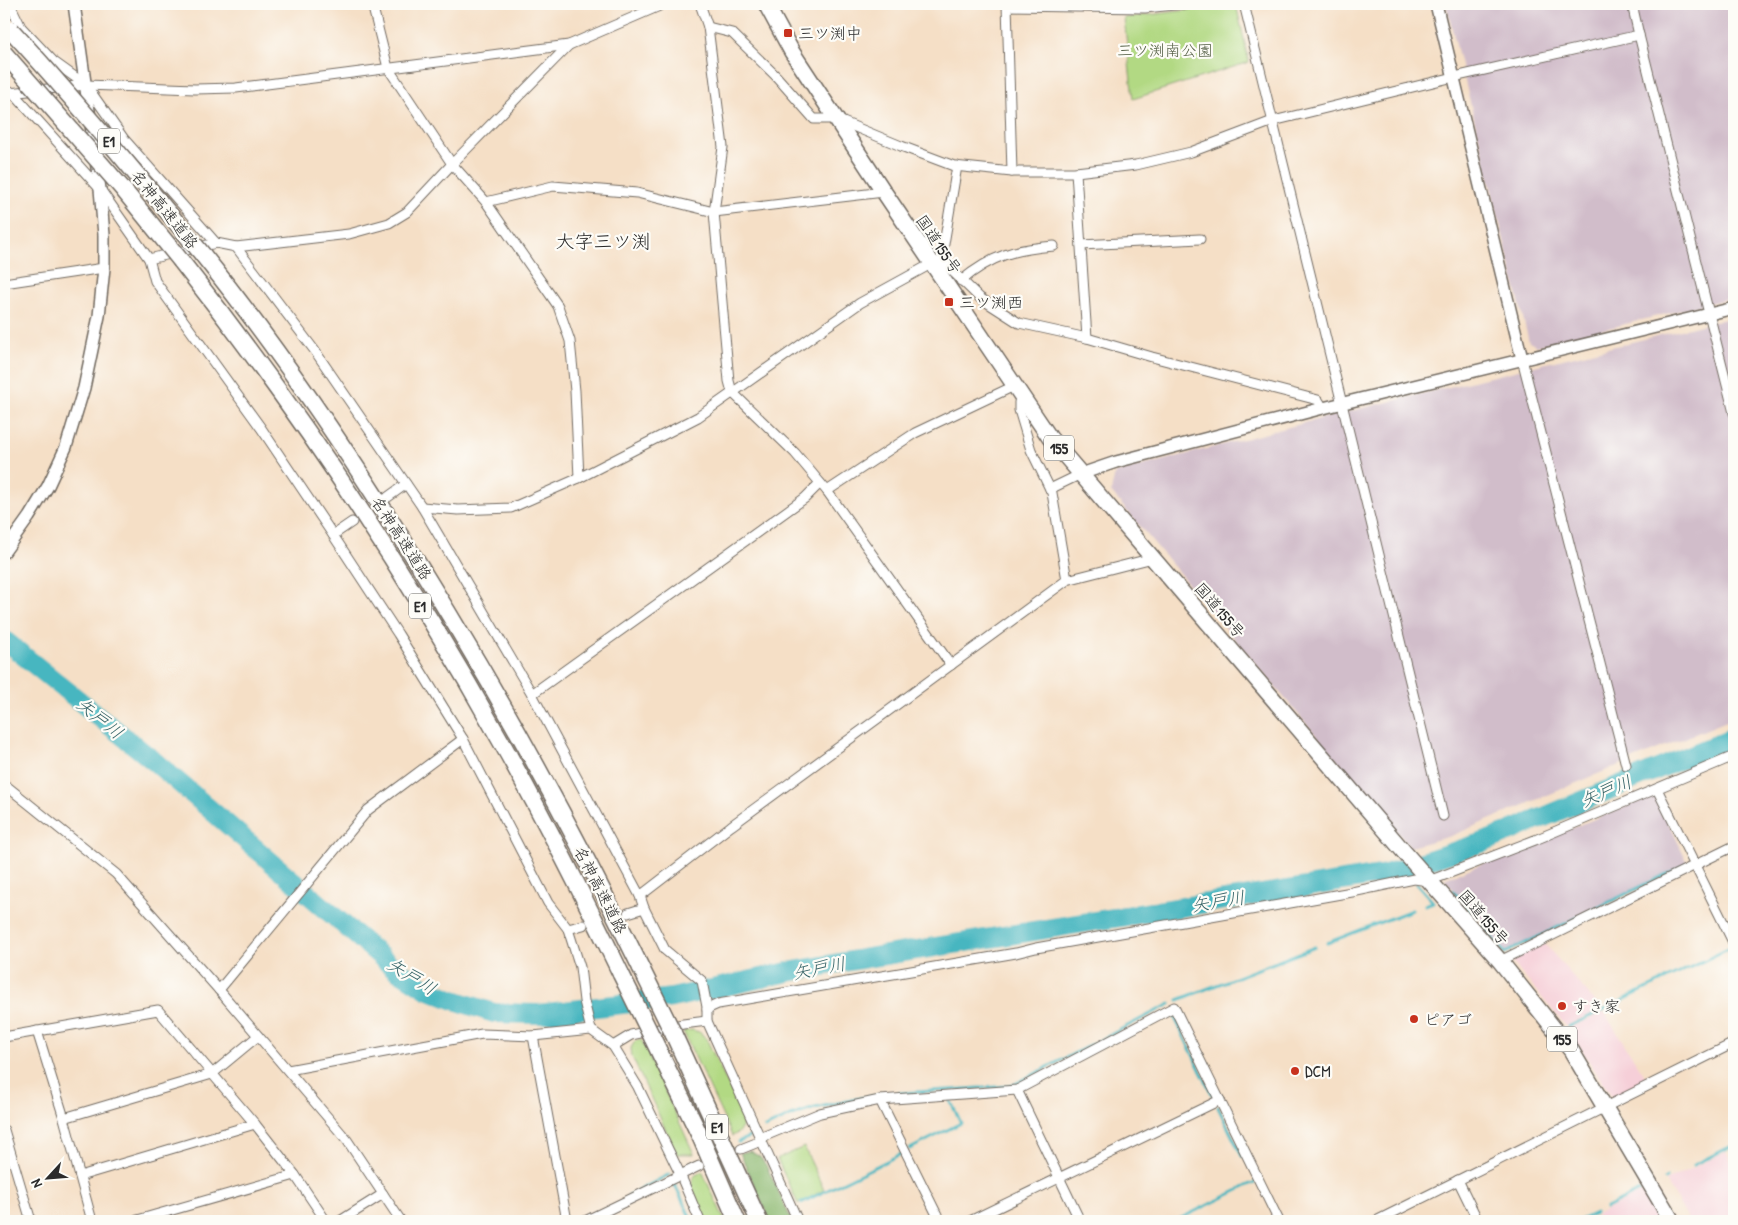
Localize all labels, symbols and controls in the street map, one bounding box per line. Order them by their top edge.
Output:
place label: 三ツ渕中 [798,22,862,44]
marker: 三ツ渕中 [782,27,794,39]
park label: 三ツ渕南公園 [1117,39,1213,61]
road number: E1 [98,128,120,154]
street label: 名神高速道路 [126,165,204,253]
street label: 国道155号 [911,210,967,278]
district label: 大字三ツ渕 [555,228,651,254]
place label: 三ツ渕西 [959,291,1023,313]
marker: 三ツ渕西 [943,296,955,308]
road number: 155 [1044,436,1074,460]
street label: 名神高速道路 [367,492,437,584]
street label: 国道155号 [1190,577,1250,643]
road number: E1 [409,594,431,618]
water label: 矢戸川 [71,691,129,745]
water label: 矢戸川 [1576,769,1636,813]
street label: 名神高速道路 [569,842,633,938]
water label: 矢戸川 [1189,884,1247,918]
street label: 国道155号 [1454,884,1514,950]
water label: 矢戸川 [382,951,442,1001]
water label: 矢戸川 [790,951,848,985]
place label: すき家 [1572,995,1620,1017]
marker: すき家 [1556,1000,1568,1012]
place label: ピアゴ [1424,1008,1472,1030]
marker: ピアゴ [1408,1013,1420,1025]
road number: 155 [1547,1026,1577,1052]
place label: DCM [1305,1060,1331,1082]
marker: DCM [1289,1065,1301,1077]
road number: E1 [706,1114,728,1140]
north arrow [22,1152,72,1202]
text: N [25,1176,46,1191]

